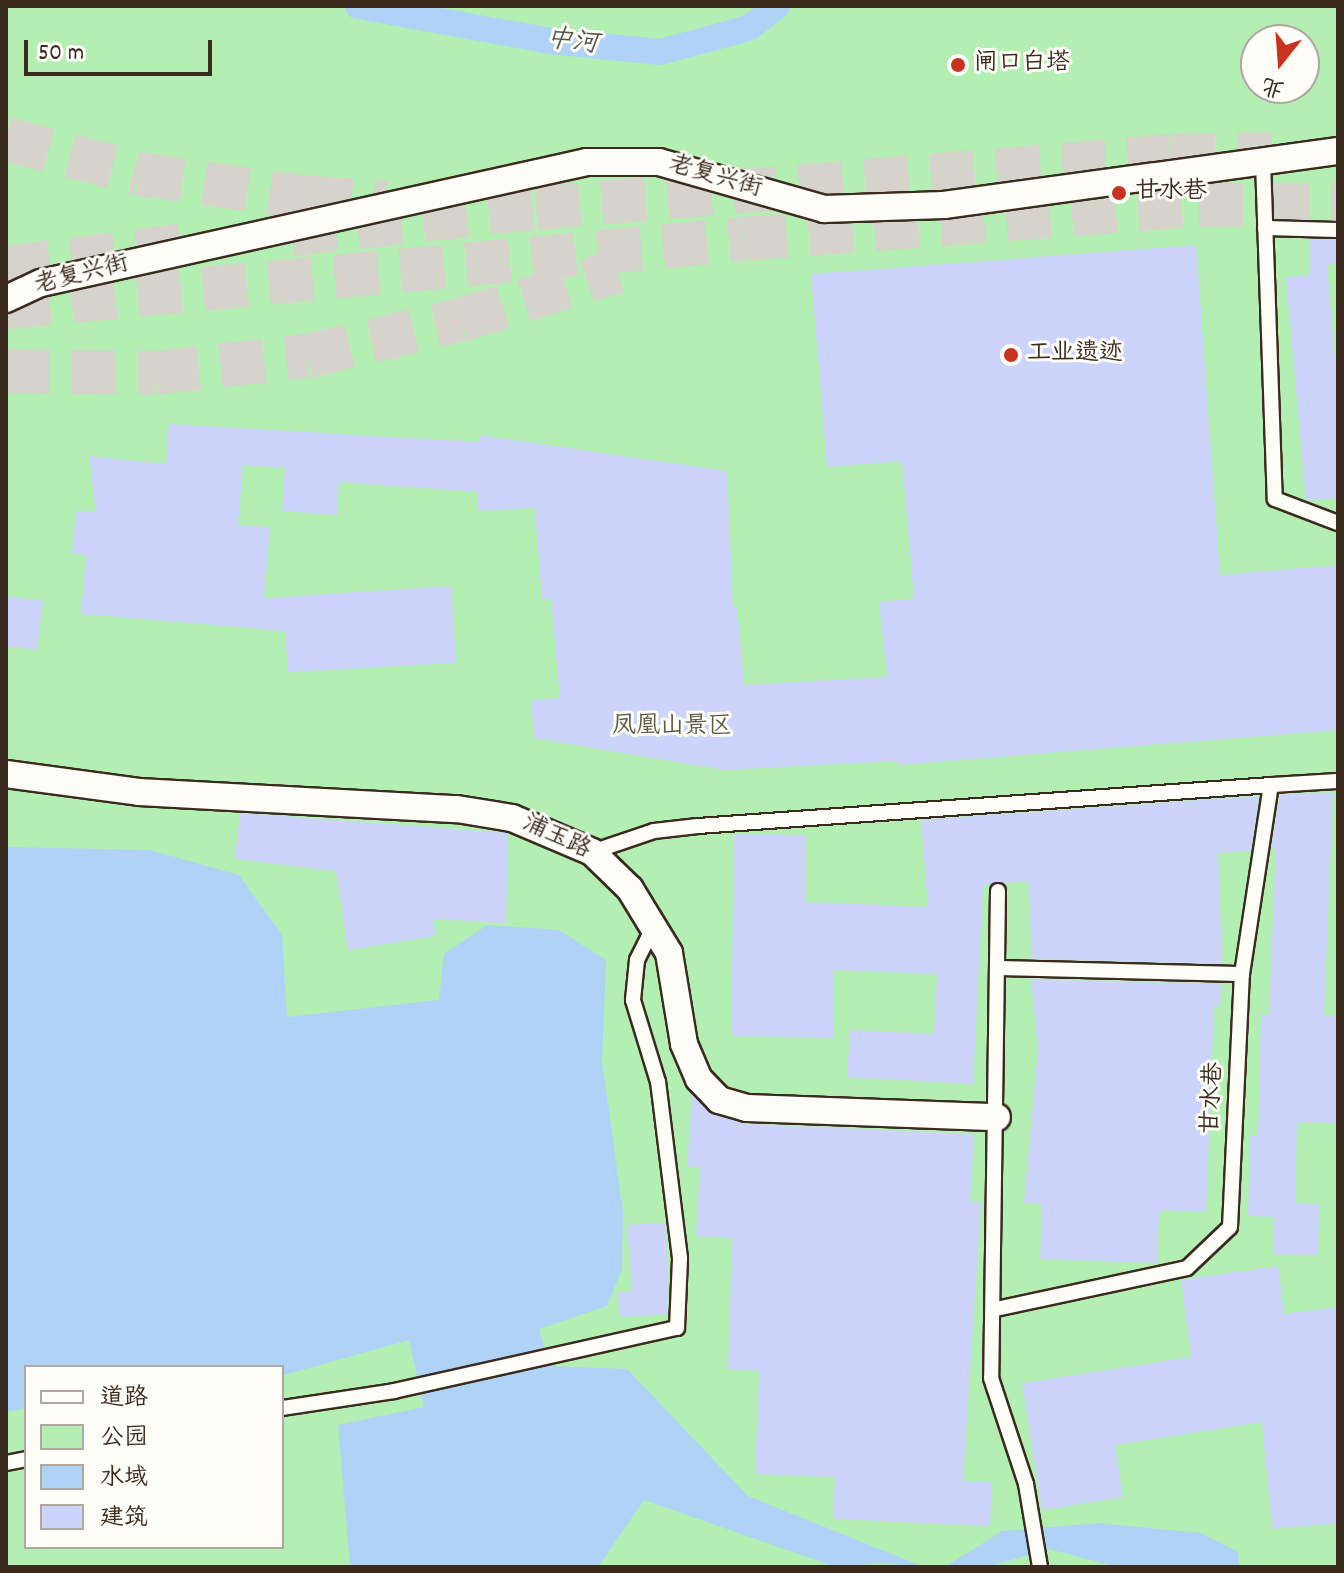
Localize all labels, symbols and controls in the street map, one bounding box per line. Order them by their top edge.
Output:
scale bar [28,24,216,74]
water label: 中河 [544,24,600,62]
north arrow [1240,24,1320,104]
text: 50 m [38,37,84,71]
place label: 闸口白塔 [974,51,1070,79]
marker: 闸口白塔 [949,56,967,74]
text: 北 [1258,67,1288,104]
street label: 老复兴街 [665,151,765,205]
place label: 甘水巷 [1135,179,1207,207]
marker: 甘水巷 [1110,184,1128,202]
street label: 老复兴街 [32,250,132,302]
place label: 工业遗迹 [1027,341,1123,369]
marker: 工业遗迹 [1002,346,1020,364]
park label: 凤凰山景区 [612,714,732,742]
street label: 浦玉路 [517,810,595,866]
street label: 甘水巷 [1198,1061,1230,1135]
legend [24,1365,284,1549]
text: 道路 [100,1382,148,1416]
text: 公园 [100,1422,148,1456]
text: 水域 [100,1462,148,1496]
text: 建筑 [100,1502,148,1536]

